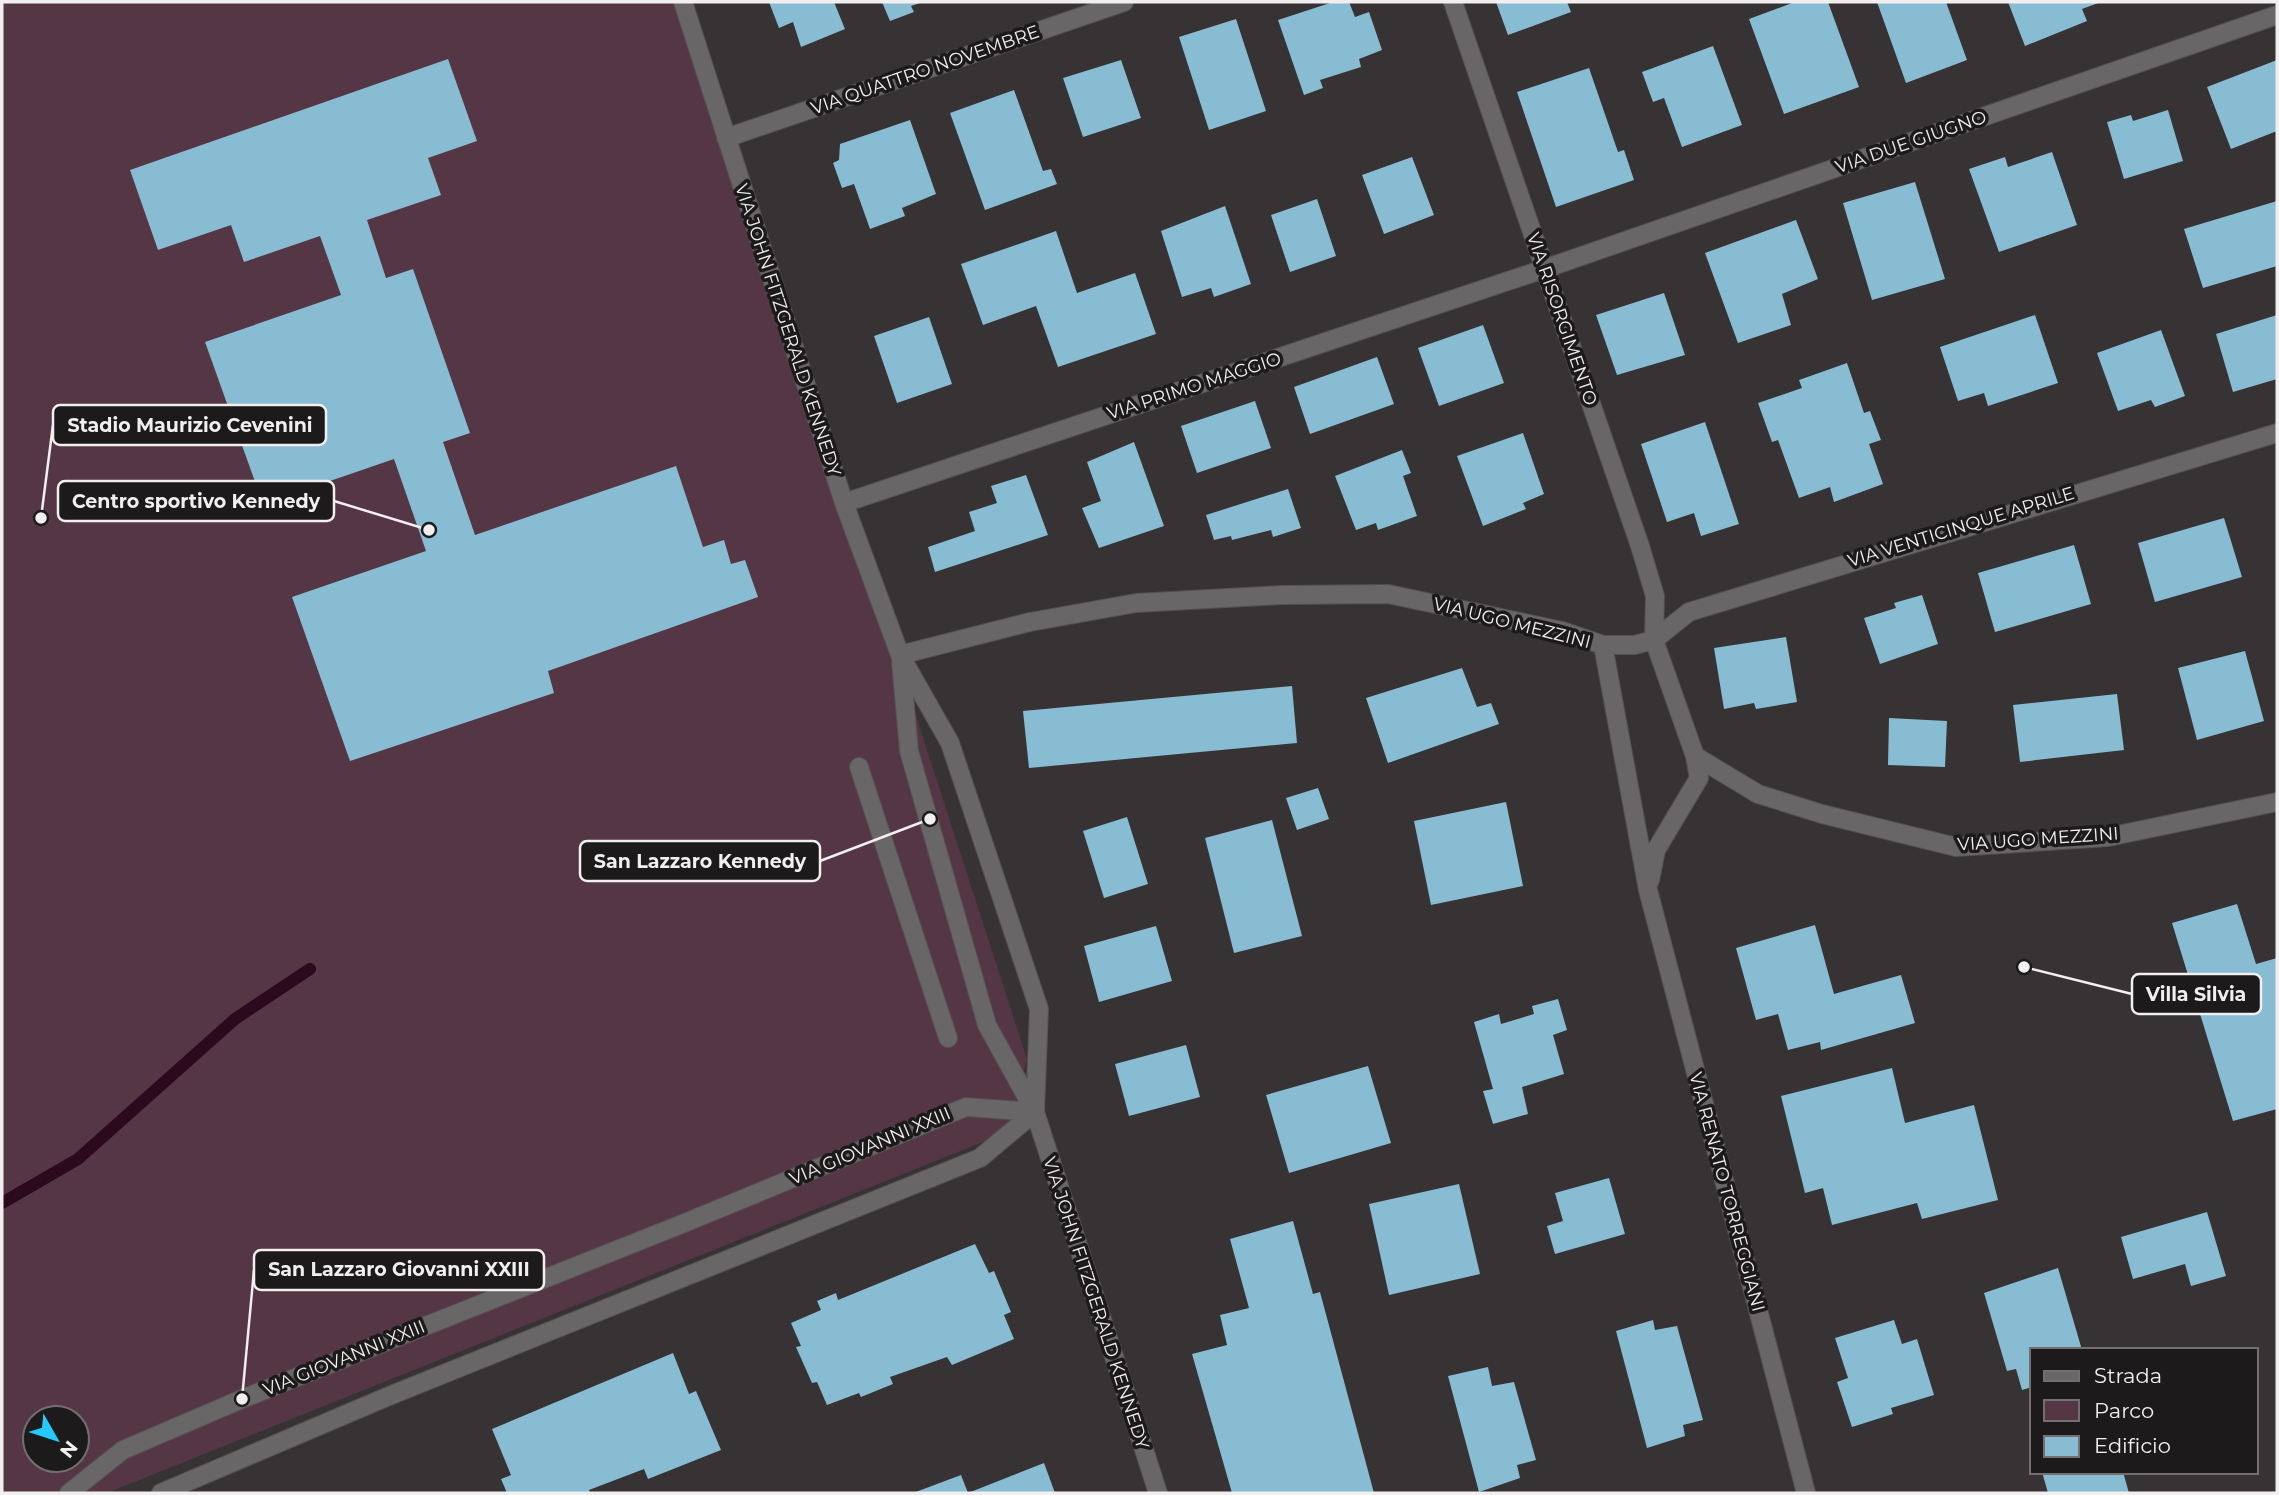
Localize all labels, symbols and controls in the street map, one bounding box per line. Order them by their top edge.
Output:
street label: VIA QUATTRO NOVEMBRE [808,21,1042,119]
street label: VIA DUE GIUGNO [1832,106,1990,178]
street label: VIA JOHN FITZGERALD KENNEDY [730,181,846,480]
street label: VIA RISORGIMENTO [1522,230,1602,408]
street label: VIA PRIMO MAGGIO [1104,347,1284,425]
callout: Stadio Maurizio Cevenini [53,405,326,445]
text: Stadio Maurizio Cevenini [67,414,313,437]
callout: Centro sportivo Kennedy [58,481,334,521]
street label: VIA VENTICINQUE APRILE [1845,482,2077,572]
text: Centro sportivo Kennedy [72,490,321,513]
street label: VIA UGO MEZZINI [1431,593,1593,653]
street label: VIA UGO MEZZINI [1957,822,2119,856]
callout: San Lazzaro Kennedy [580,841,820,881]
text: San Lazzaro Kennedy [594,850,807,873]
callout: Villa Silvia [2132,974,2261,1014]
text: Villa Silvia [2145,983,2246,1006]
street label: VIA RENATO TORREGGIANI [1684,1070,1770,1314]
street label: VIA GIOVANNI XXIII [786,1102,954,1190]
street label: VIA JOHN FITZGERALD KENNEDY [1038,1154,1154,1453]
callout: San Lazzaro Giovanni XXIII [254,1250,544,1290]
text: San Lazzaro Giovanni XXIII [268,1258,530,1281]
street label: VIA GIOVANNI XXIII [260,1315,428,1401]
legend [2030,1348,2258,1474]
text: Strada [2094,1363,2162,1388]
text: Parco [2094,1398,2154,1423]
north arrow [21,1404,91,1474]
text: Edificio [2094,1433,2171,1458]
text: N [55,1436,83,1463]

